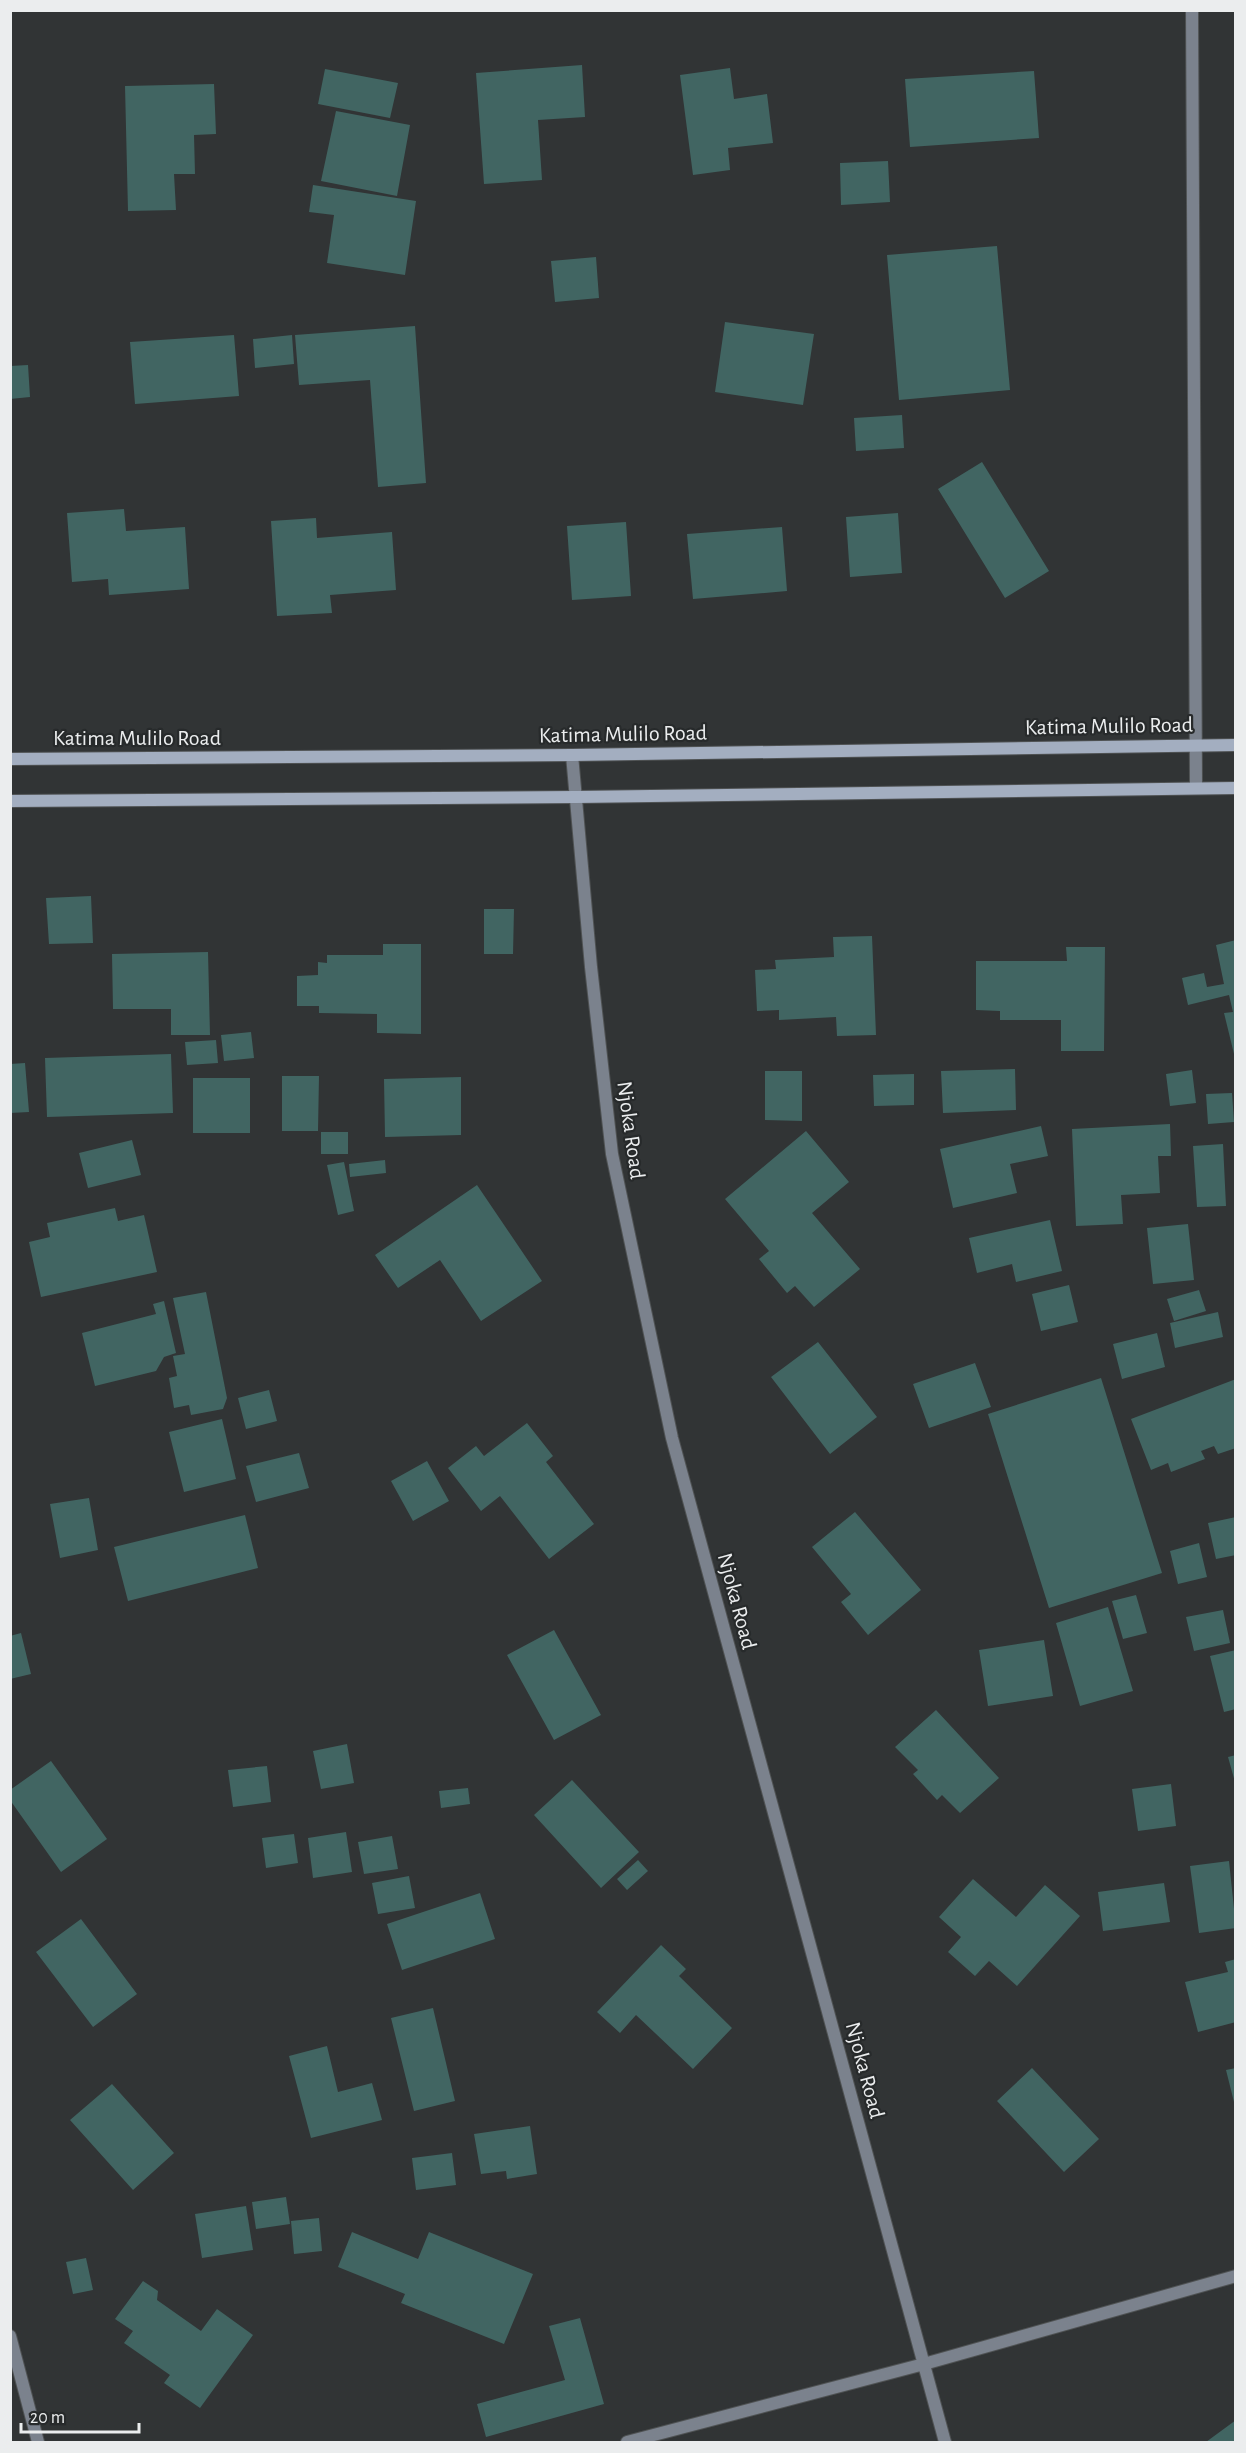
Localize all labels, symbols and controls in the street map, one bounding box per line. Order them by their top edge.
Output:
street label: Katima Mulilo Road [1025,714,1193,738]
street label: Katima Mulilo Road [539,722,707,746]
street label: Katima Mulilo Road [53,727,221,749]
street label: Njoka Road [613,1080,649,1181]
street label: Njoka Road [714,1551,760,1652]
street label: Njoka Road [842,2020,888,2121]
scale bar [21,2396,140,2434]
text: 20 m [30,2409,65,2427]

